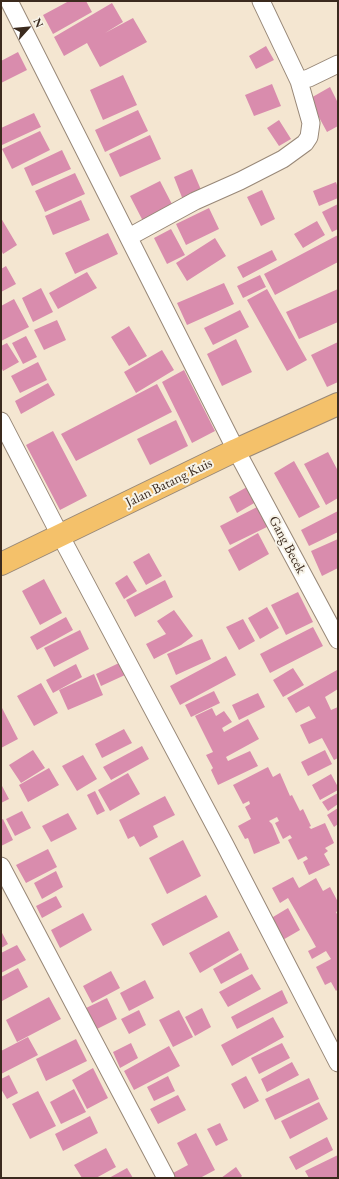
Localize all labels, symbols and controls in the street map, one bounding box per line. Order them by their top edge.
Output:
north arrow [8,8,48,48]
text: N [30,15,47,30]
street label: Jalan Batang Kuis [123,455,215,511]
street label: Gang Becek [265,513,309,577]

